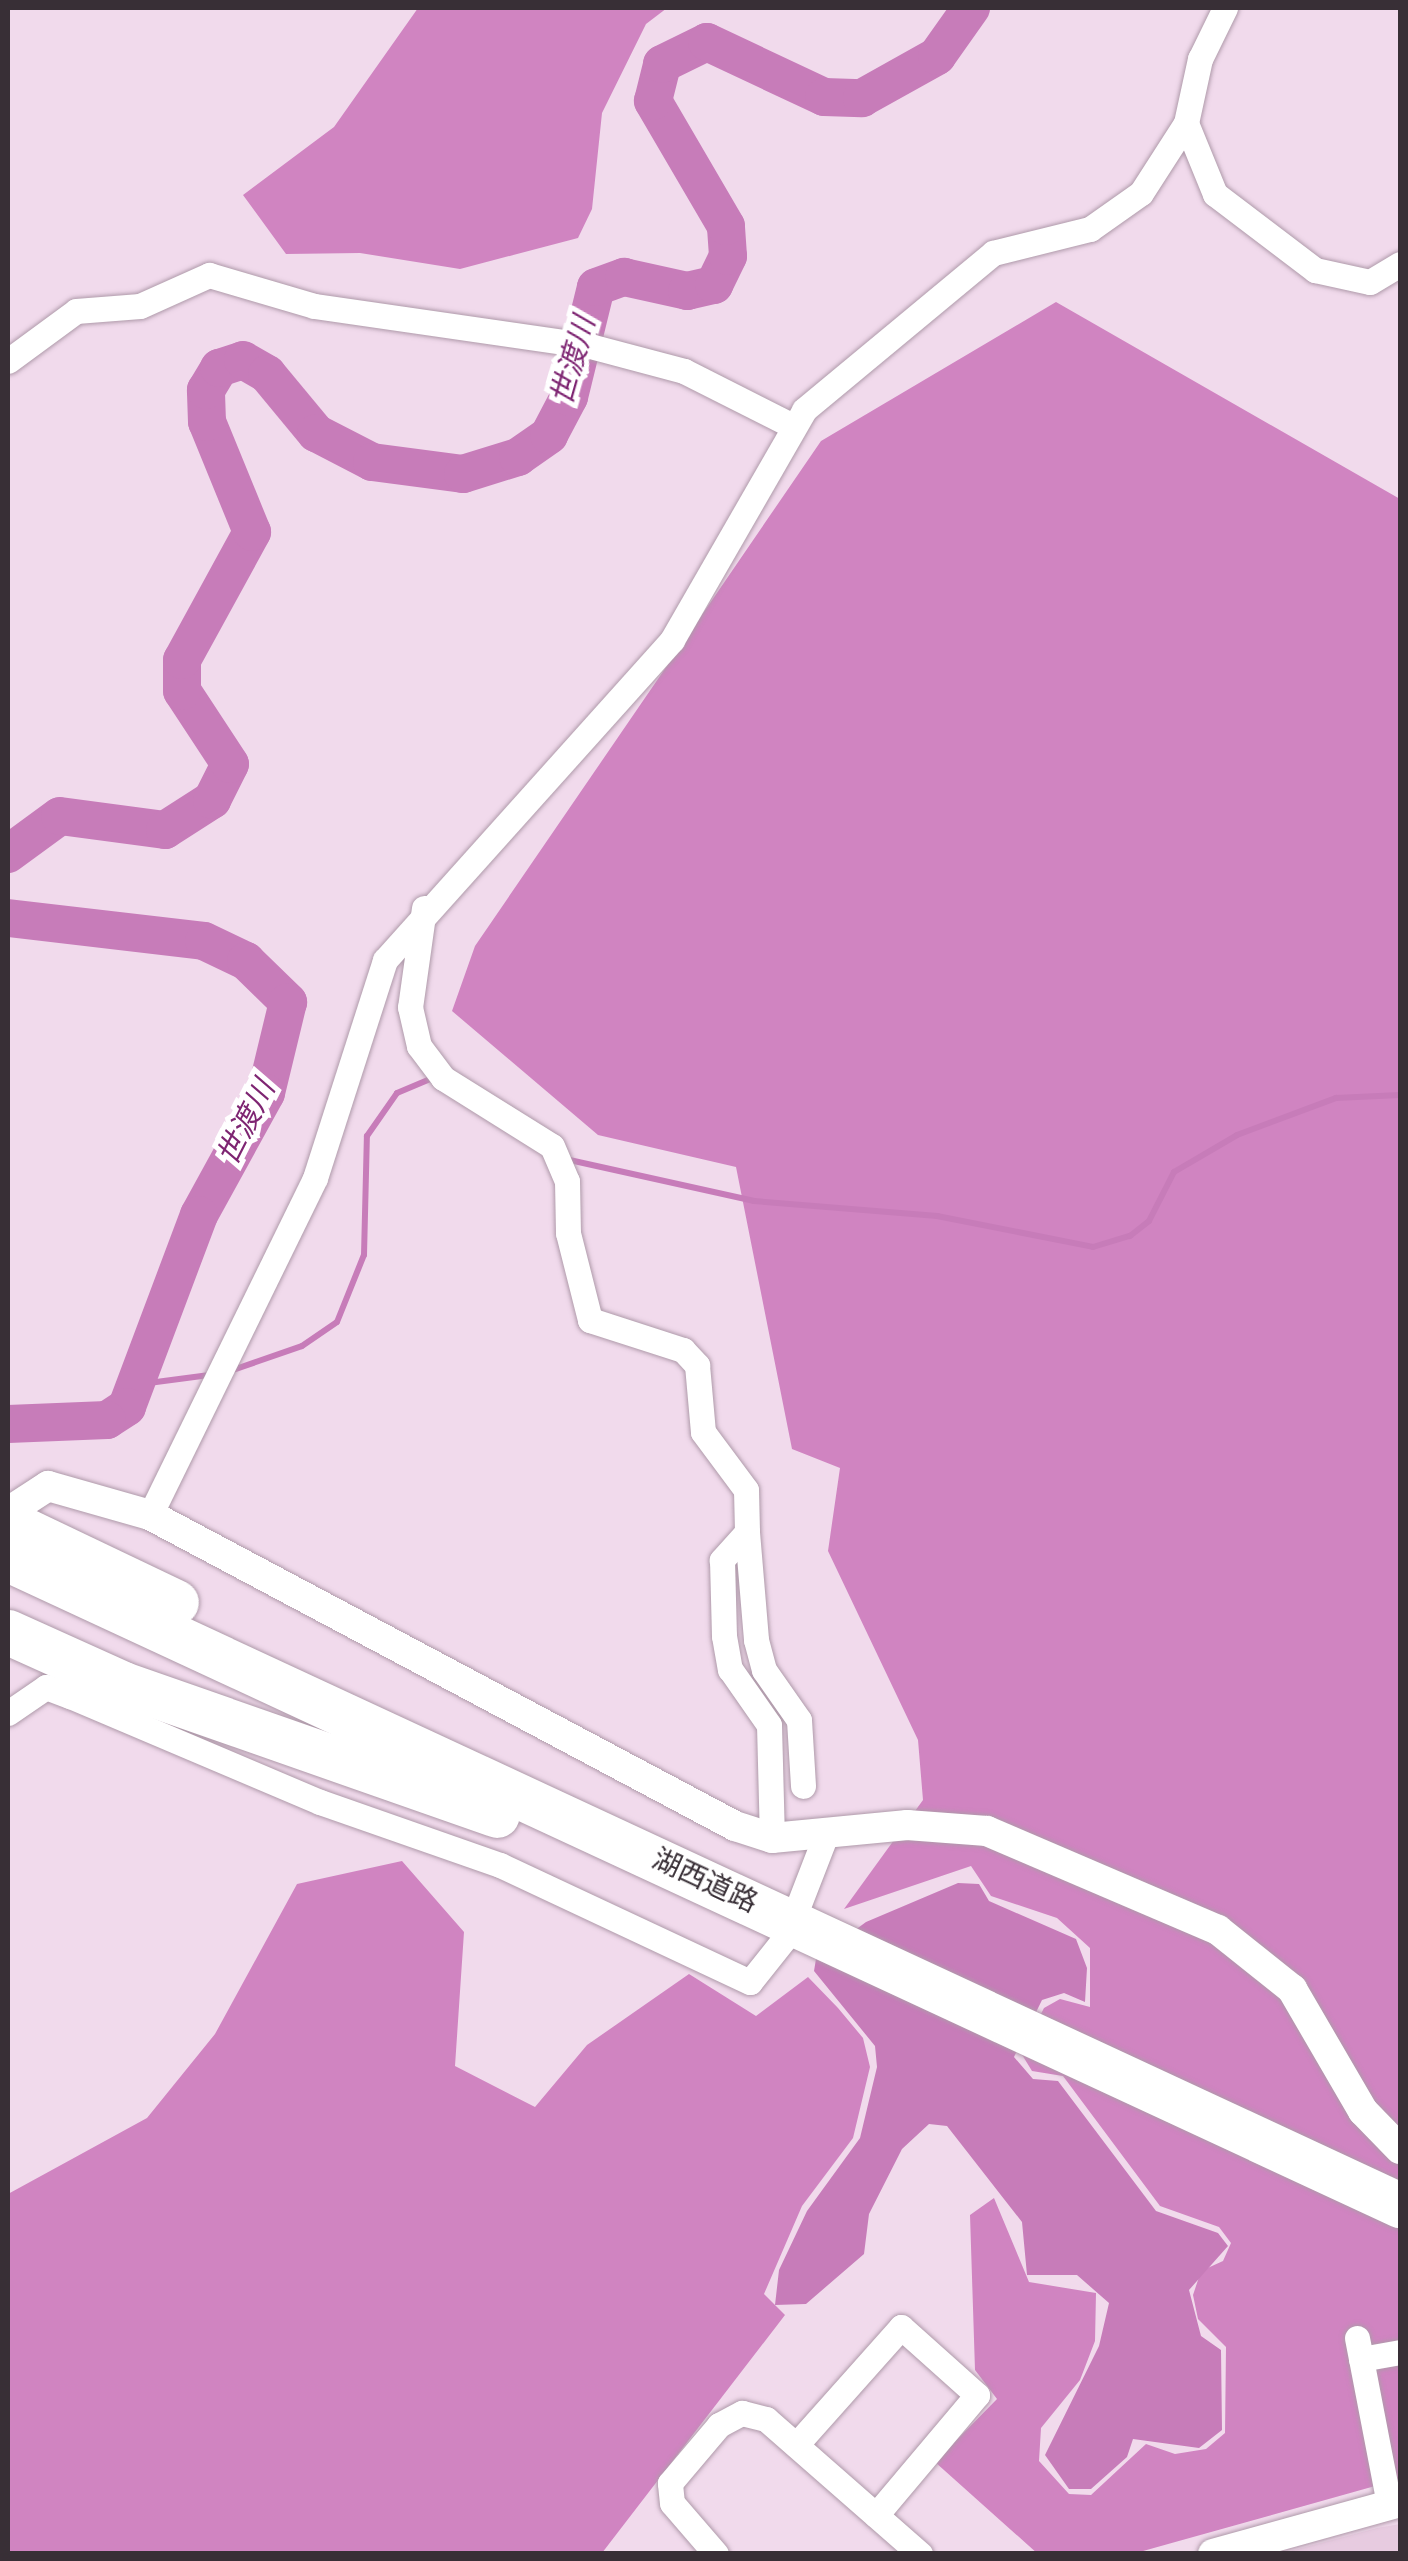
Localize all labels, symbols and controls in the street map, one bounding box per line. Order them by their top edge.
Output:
water label: 世渡川 [544,313,604,409]
water label: 世渡川 [211,1075,283,1171]
street label: 湖西道路 [647,1842,763,1920]

